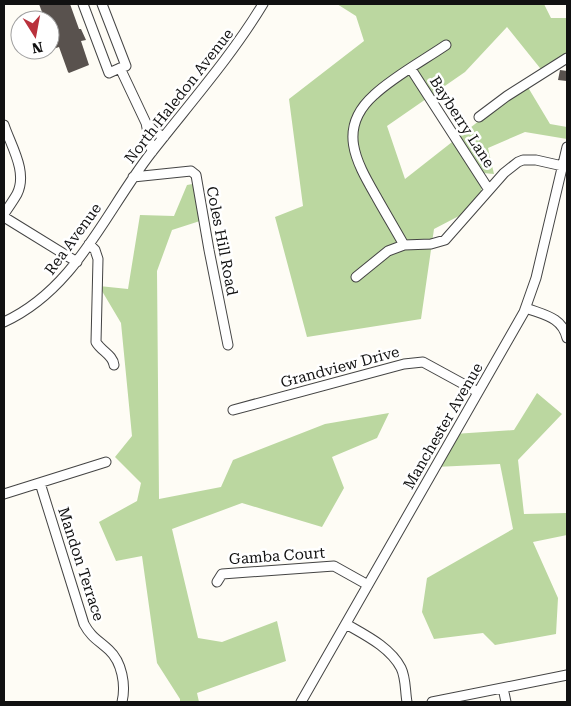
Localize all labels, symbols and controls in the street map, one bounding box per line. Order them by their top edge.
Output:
north arrow [10,10,60,60]
street label: North Haledon Avenue [121,25,237,167]
text: N [30,39,44,57]
street label: Bayberry Lane [426,73,498,171]
street label: Coles Hill Road [203,185,242,298]
street label: Rea Avenue [41,200,105,278]
street label: Grandview Drive [279,343,401,391]
street label: Manchester Avenue [400,360,486,492]
street label: Mandon Terrace [54,505,108,623]
street label: Gamba Court [228,544,326,568]

